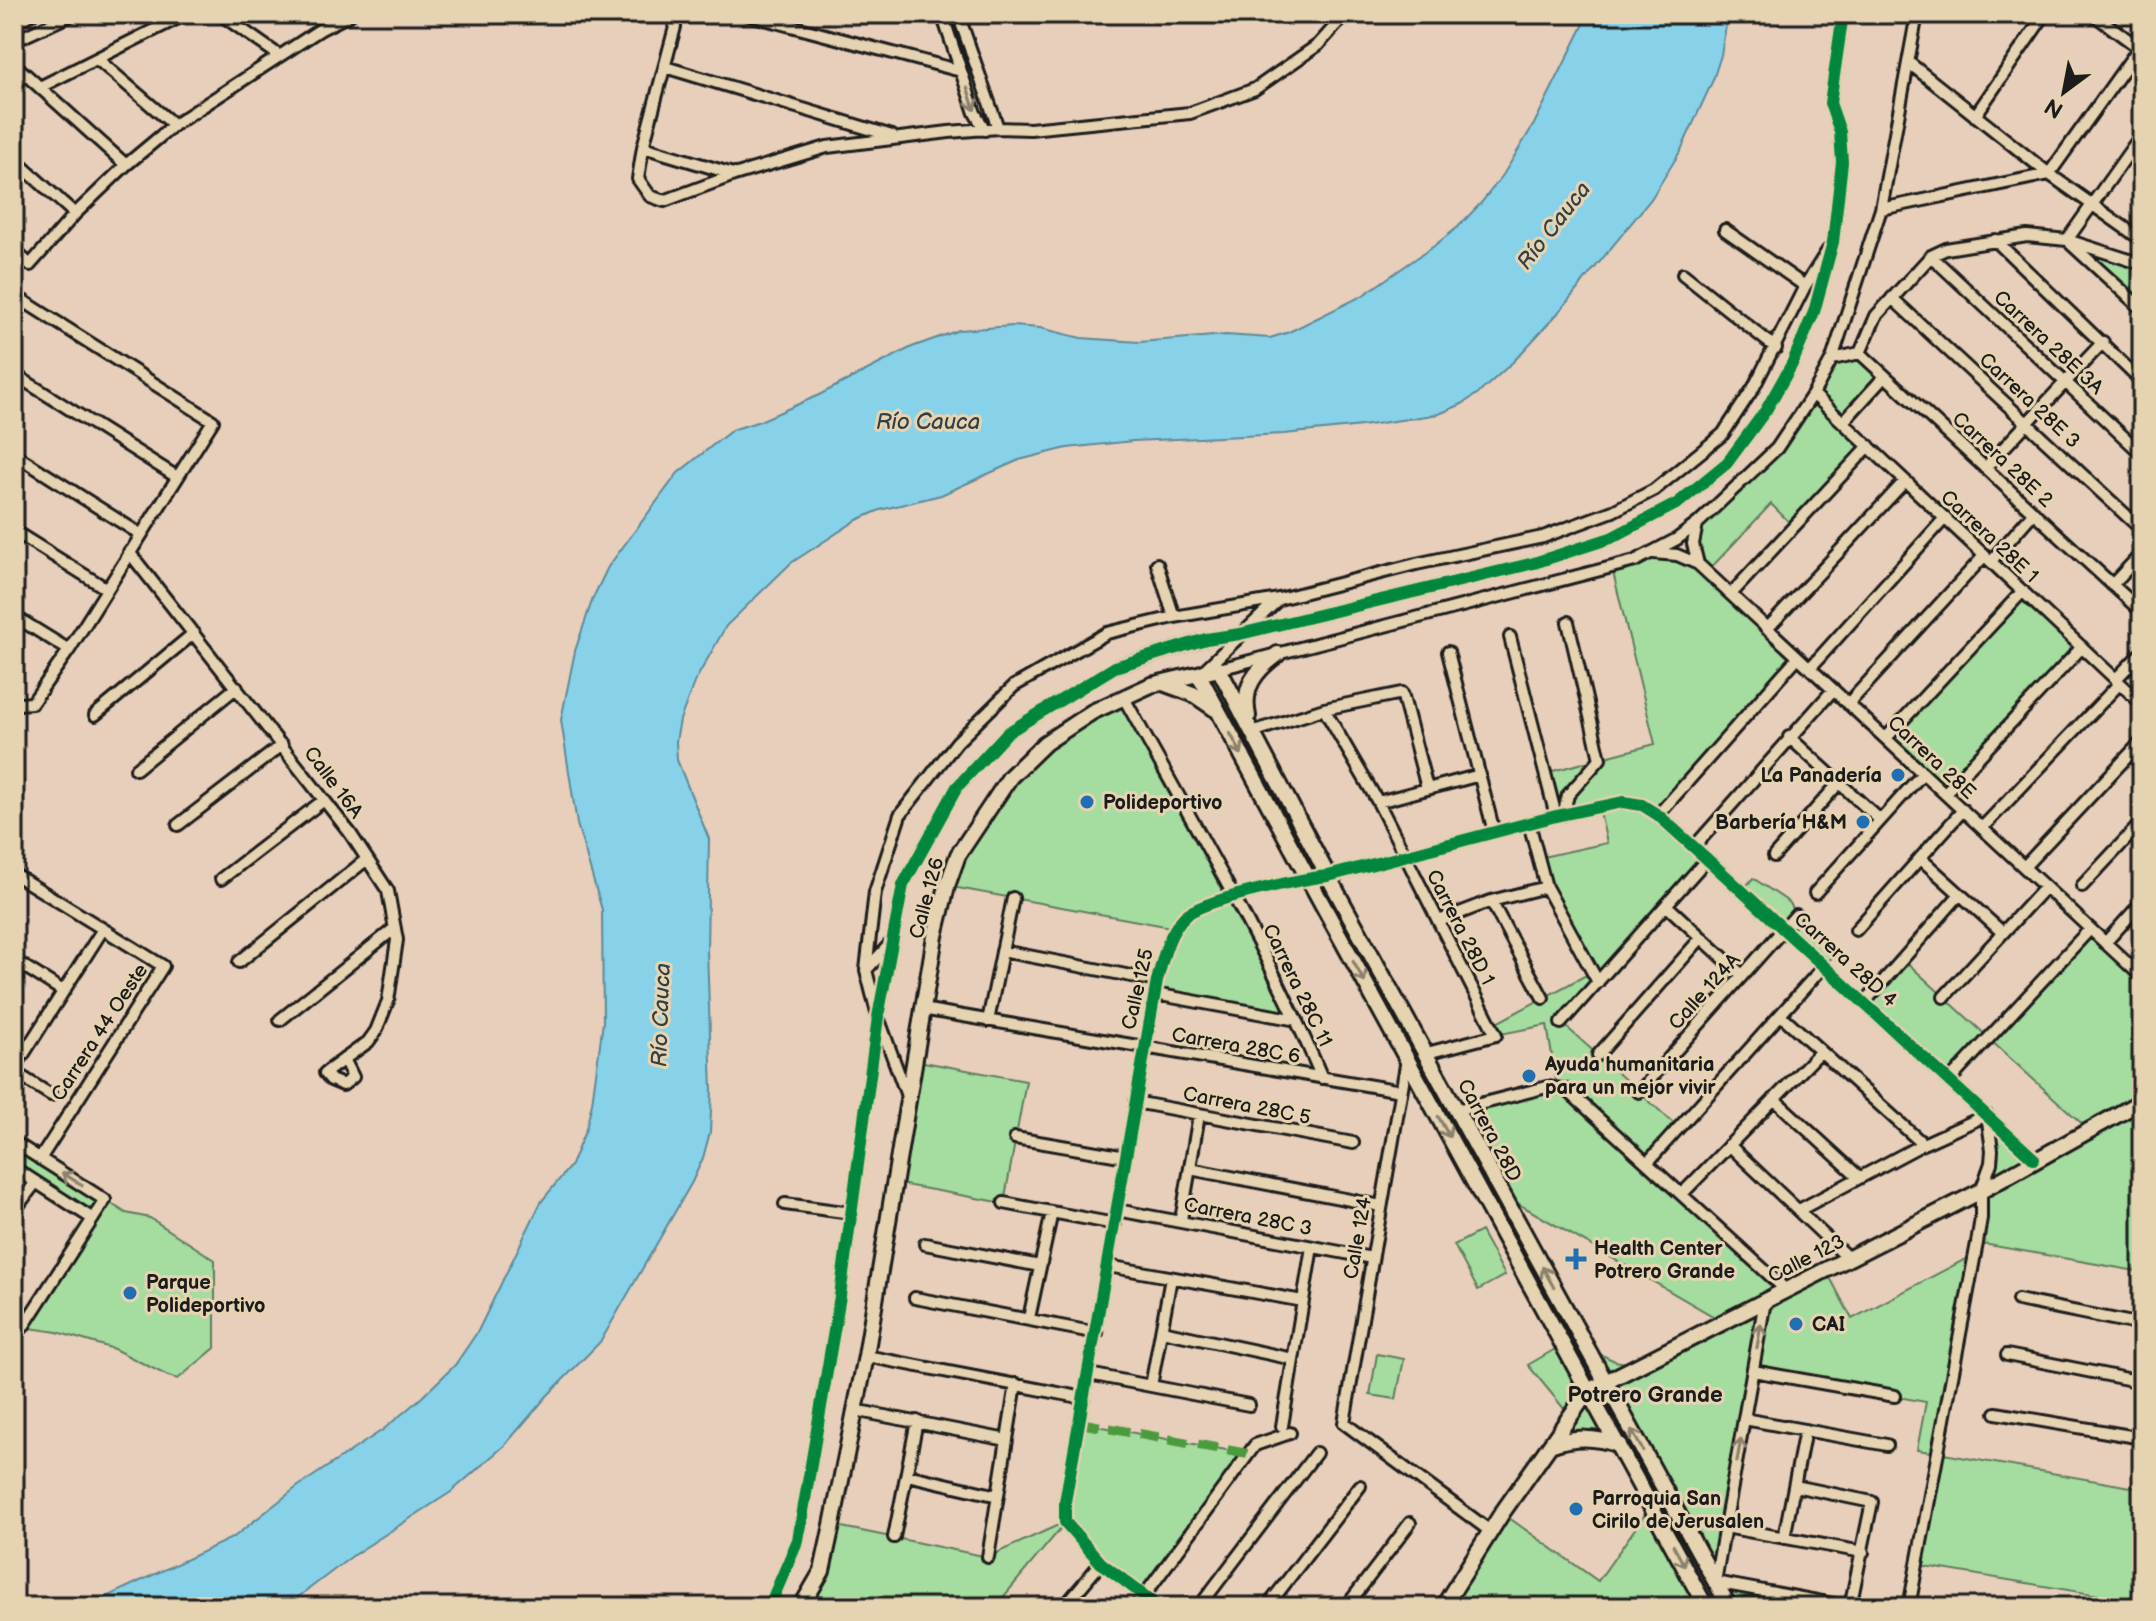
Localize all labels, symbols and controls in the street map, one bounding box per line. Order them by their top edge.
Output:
north arrow [2024,52,2104,132]
one-way arrow [964,87,979,112]
text: N [2040,92,2068,124]
water label: Río Cauca [1511,177,1597,275]
street label: Carrera 28E 3A [1988,286,2109,400]
street label: Carrera 28E 3 [1974,348,2085,454]
street label: Carrera 28E 2 [1947,407,2058,513]
water label: Río Cauca [876,409,980,436]
street label: Carrera 28E 1 [1936,485,2043,588]
street label: Carrera 28E [1882,711,1980,805]
one-way arrow [1228,731,1244,755]
street label: Calle 16A [298,742,368,824]
place label: La Panadería [1761,764,1882,788]
marker: La Panadería [1889,766,1907,784]
place label: Polideportivo [1103,791,1222,815]
marker: Polideportivo [1078,793,1096,811]
place label: Barbería H&M [1715,811,1847,835]
marker: Barbería H&M [1854,813,1872,831]
street label: Calle 126 [905,855,949,942]
street label: Carrera 28D 1 [1421,866,1499,989]
street label: Carrera 28D 4 [1789,907,1902,1012]
street label: Carrera 28C 11 [1257,920,1337,1051]
street label: Calle 125 [1117,946,1159,1032]
street label: Calle 124A [1664,948,1746,1035]
street label: Carrera 44 Oeste [47,959,153,1106]
one-way arrow [1352,960,1368,984]
water label: Río Cauca [646,963,677,1068]
street label: Carrera 28C 6 [1170,1023,1302,1069]
place label: Ayuda humanitaria para un mejor vivir [1544,1053,1717,1100]
marker: Ayuda humanitaria para un mejor vivir [1520,1067,1538,1085]
street label: Carrera 28D [1452,1075,1526,1186]
street label: Carrera 28C 5 [1181,1082,1313,1130]
one-way arrow [1437,1115,1452,1139]
one-way arrow [62,1171,84,1188]
street label: Carrera 28C 3 [1182,1193,1314,1241]
street label: Calle 124 [1339,1195,1377,1281]
street label: Calle 123 [1764,1229,1849,1288]
place label: Health Center Potrero Grande [1594,1237,1735,1284]
marker: Health Center Potrero Grande [1565,1248,1587,1270]
one-way arrow [1539,1265,1555,1289]
place label: Parque Polideportivo [146,1271,265,1318]
marker: Parque Polideportivo [121,1284,139,1302]
place label: CAI [1812,1313,1845,1337]
marker: CAI [1787,1315,1805,1333]
one-way arrow [1753,1324,1768,1349]
district label: Potrero Grande [1567,1382,1723,1409]
one-way arrow [1629,1429,1645,1452]
one-way arrow [1732,1438,1747,1463]
place label: Parroquia San Cirilo de Jerusalen [1592,1487,1764,1534]
marker: Parroquia San Cirilo de Jerusalen [1567,1500,1585,1518]
one-way arrow [1672,1544,1687,1568]

